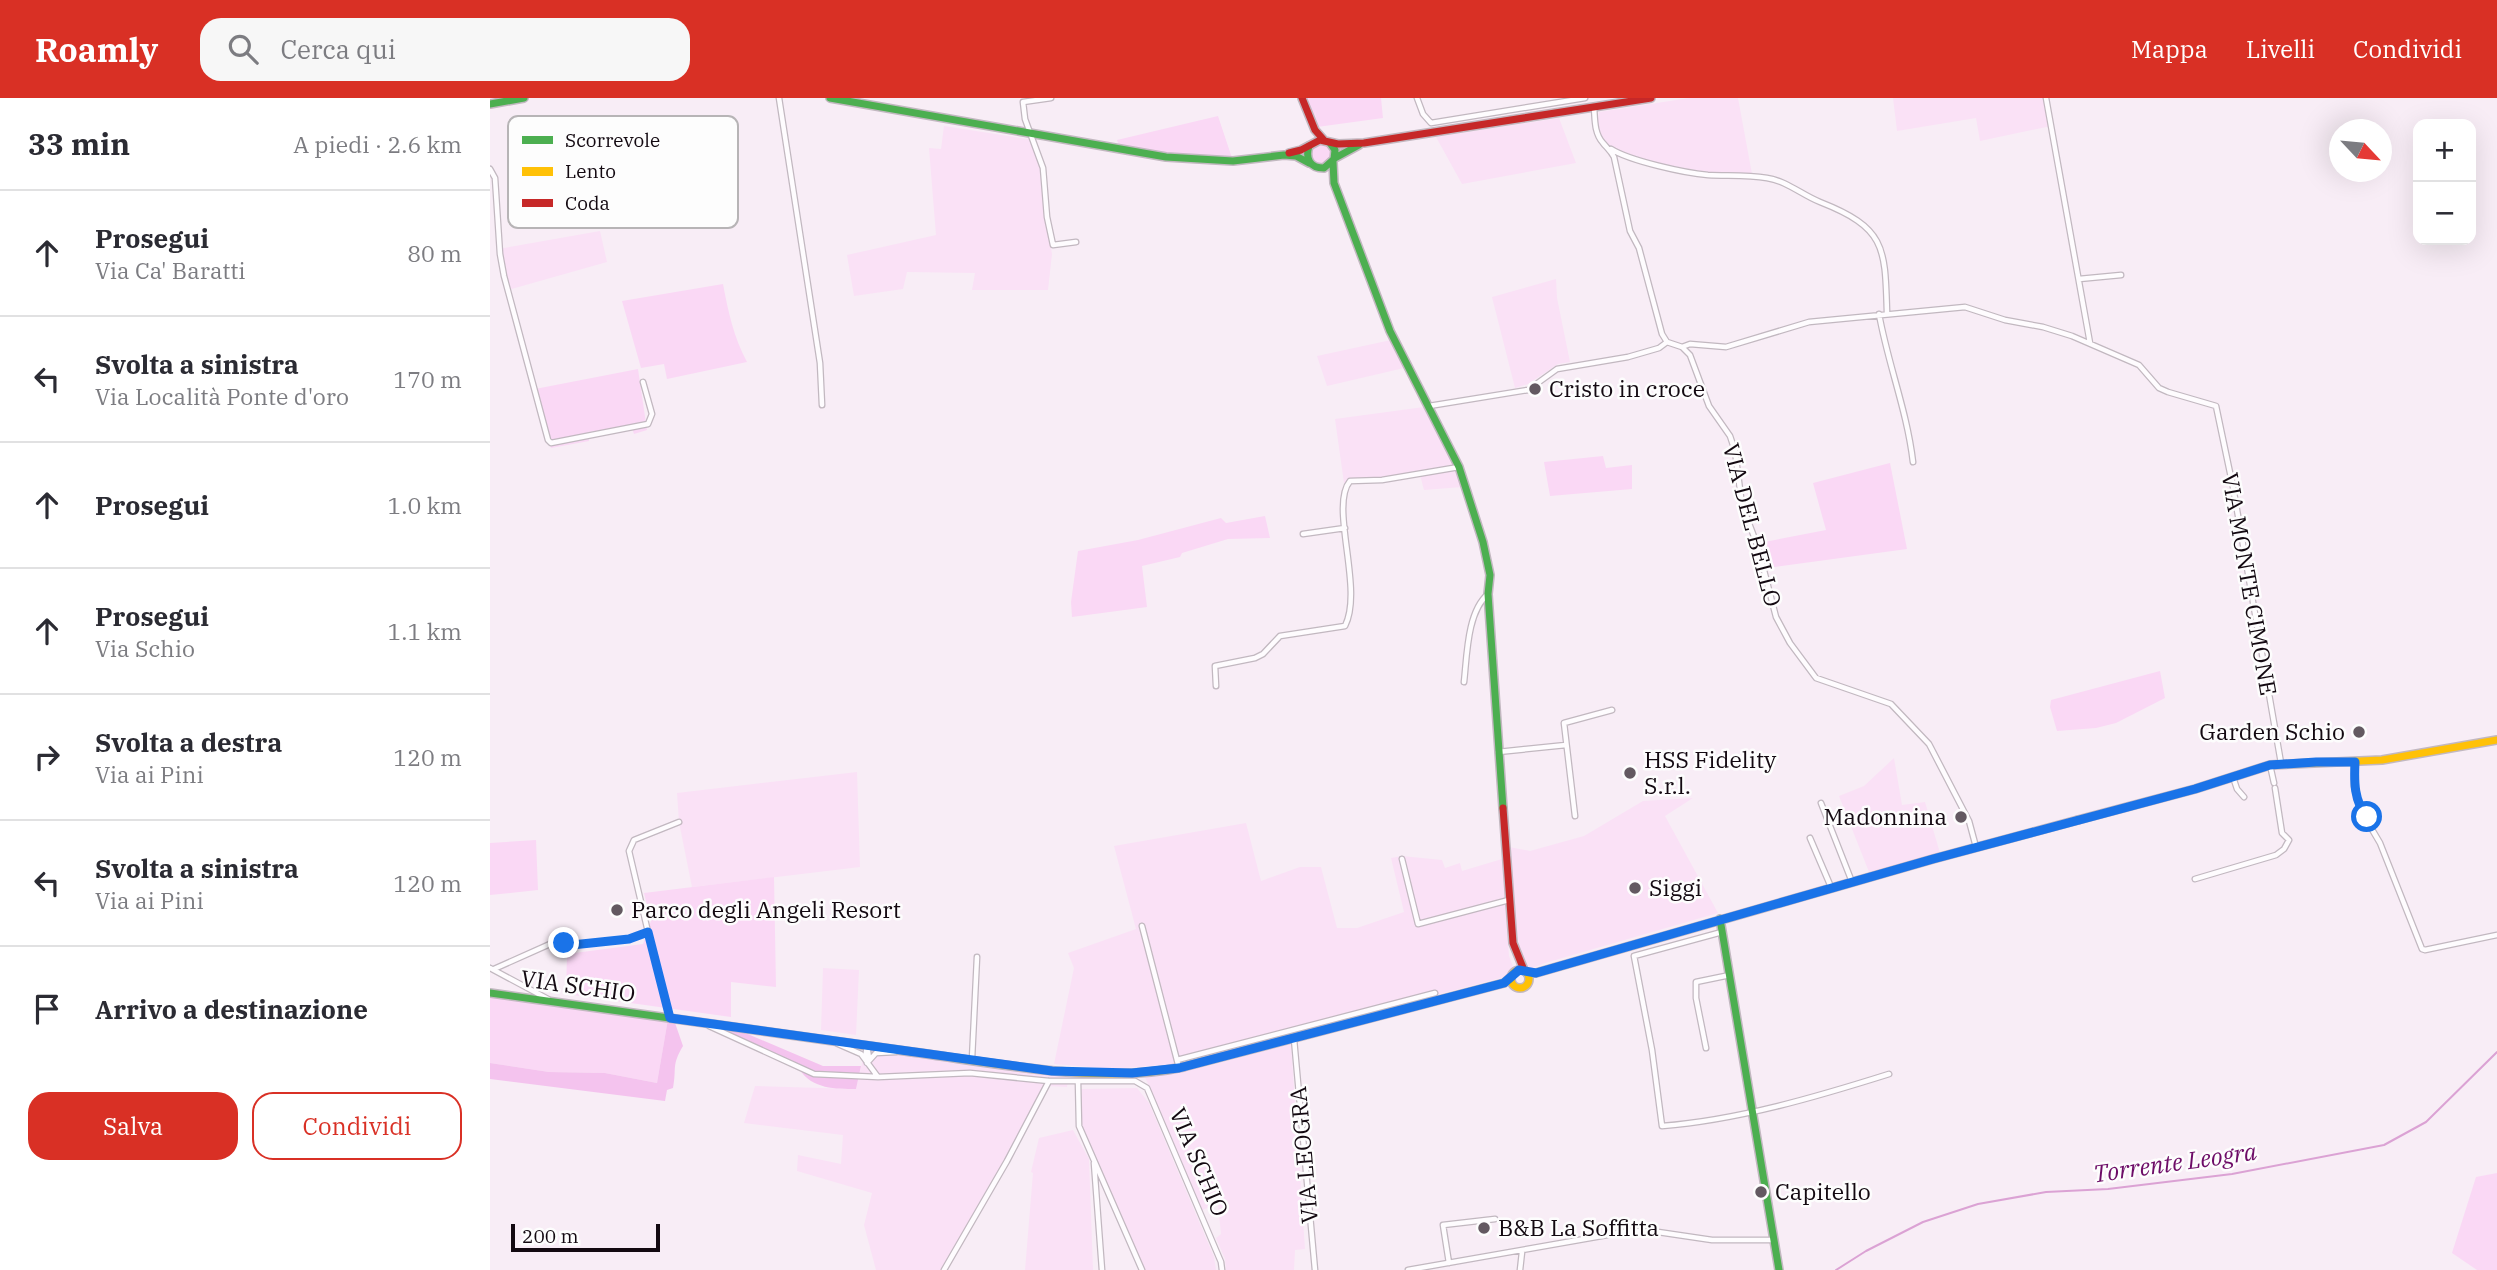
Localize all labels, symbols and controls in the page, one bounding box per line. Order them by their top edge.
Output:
search box [200,18,690,81]
text: Roamly [35,28,158,71]
icon: search [224,30,262,68]
text: Cerca qui [280,32,396,66]
text: Mappa [2131,33,2208,65]
text: Livelli [2246,33,2315,65]
text: Condividi [2353,33,2462,65]
legend [508,116,738,228]
north arrow [2329,119,2392,182]
map controls [2413,119,2476,245]
button: + [2413,119,2476,182]
text: 33 min [28,124,130,163]
text: Scorrevole [565,128,660,152]
text: A piedi · 2.6 km [293,129,462,159]
text: Lento [565,159,616,183]
button: − [2413,182,2476,245]
text: Coda [565,191,610,215]
text: Prosegui [95,221,209,255]
icon: ahead [28,234,66,272]
text: 80 m [407,238,462,268]
text: Via Ca' Baratti [95,255,246,285]
text: Svolta a sinistra [95,347,299,381]
icon: left [28,360,66,398]
text: 170 m [393,364,462,394]
place label: Cristo in croce [1549,373,1705,403]
text: Via Località Ponte d'oro [95,381,349,411]
marker: Cristo in croce [1527,381,1543,397]
street label: VIA DEL BELLO [1717,440,1789,610]
street label: VIA MONTE CIMONE [2216,470,2284,698]
icon: ahead [28,486,66,524]
text: Prosegui [95,488,209,522]
text: 1.0 km [388,490,462,520]
text: Prosegui [95,599,209,633]
icon: ahead [28,612,66,650]
text: 1.1 km [388,616,462,646]
text: Via Schio [95,633,195,663]
place label: Garden Schio [2199,716,2345,746]
marker: Garden Schio [2351,724,2367,740]
text: Svolta a destra [95,725,282,759]
icon: right [28,738,66,776]
text: 120 m [393,742,462,772]
place label: HSS Fidelity S.r.l. [1644,744,1777,800]
text: Via ai Pini [95,759,204,789]
marker: HSS Fidelity S.r.l. [1622,765,1638,781]
place label: Madonnina [1824,801,1947,831]
route start [2351,801,2382,832]
marker: Madonnina [1953,809,1969,825]
text: Svolta a sinistra [95,851,299,885]
icon: left [28,864,66,902]
text: 120 m [393,868,462,898]
place label: Siggi [1649,872,1702,902]
marker: Siggi [1627,880,1643,896]
text: Via ai Pini [95,885,204,915]
place label: Parco degli Angeli Resort [631,894,901,924]
marker: Parco degli Angeli Resort [609,902,625,918]
route end [548,927,579,958]
street label: VIA SCHIO [519,962,637,1008]
icon: arrive [28,990,66,1028]
text: Arrivo a destinazione [95,992,368,1026]
street label: VIA LEOGRA [1282,1085,1324,1225]
button: Salva [28,1092,238,1160]
button: Condividi [252,1092,462,1160]
street label: VIA SCHIO [1164,1103,1236,1221]
water label: Torrente Leogra [2091,1135,2259,1189]
place label: Capitello [1775,1176,1871,1206]
marker: Capitello [1753,1184,1769,1200]
place label: B&B La Soffitta [1498,1212,1659,1242]
marker: B&B La Soffitta [1476,1220,1492,1236]
scale bar [511,1221,660,1253]
text: 200 m [522,1224,579,1248]

